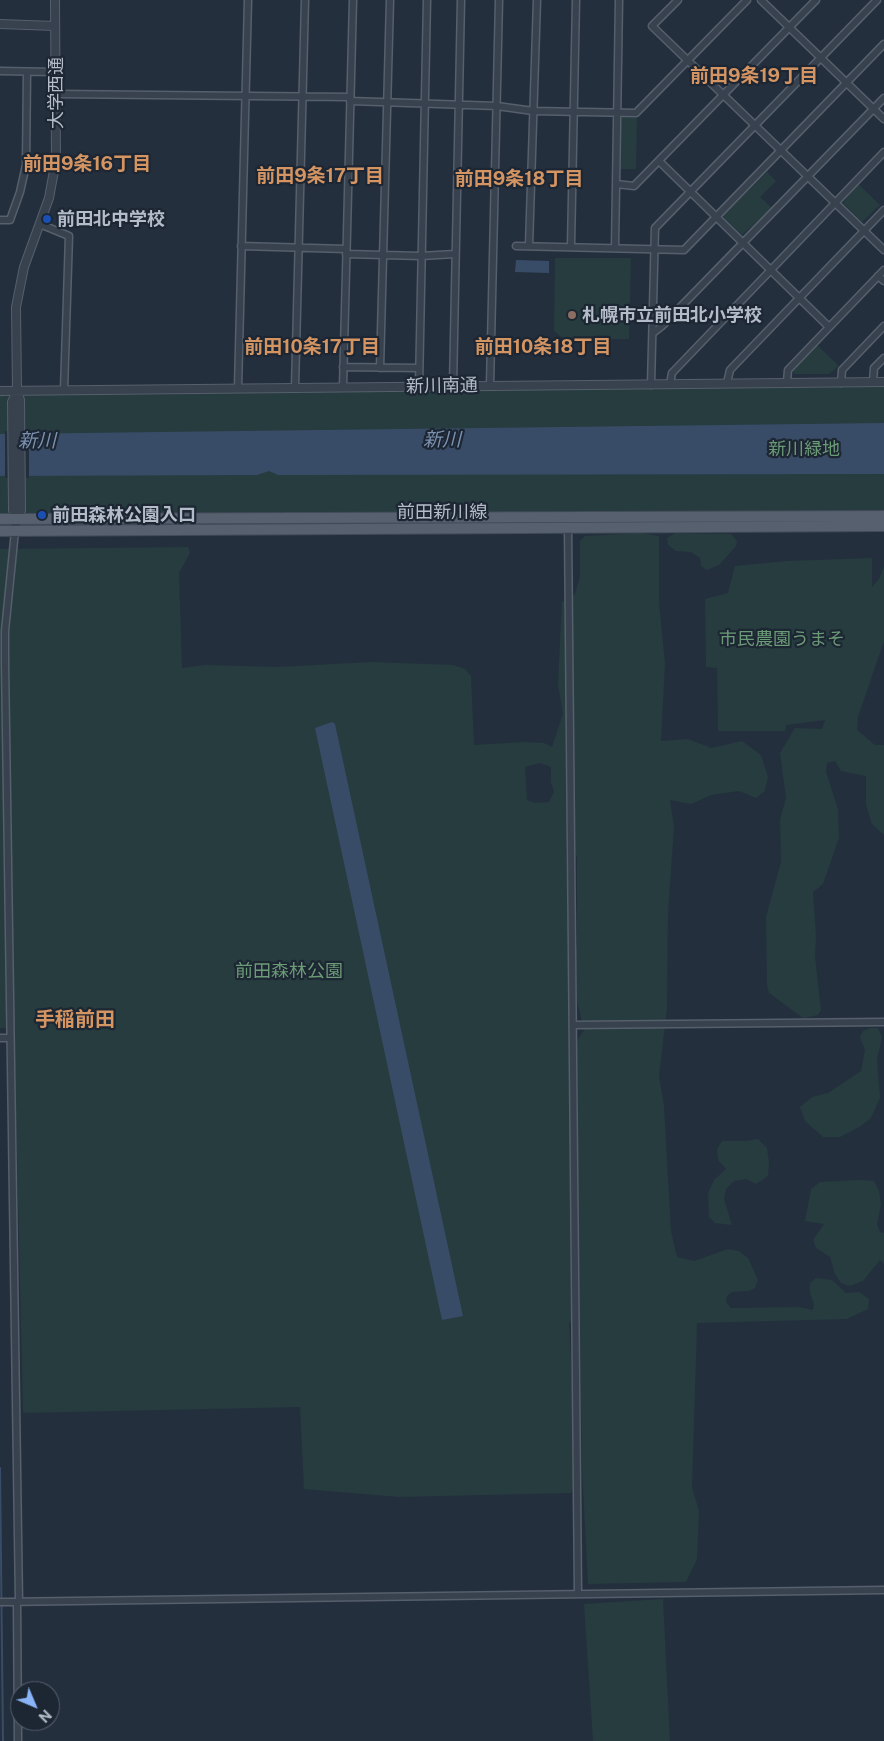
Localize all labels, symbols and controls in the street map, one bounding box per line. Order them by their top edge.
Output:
street label: 大学西通 [45,57,67,129]
district label: 前田9条19丁目 [690,65,818,87]
district label: 前田9条16丁目 [23,153,151,175]
district label: 前田9条17丁目 [256,165,384,187]
district label: 前田9条18丁目 [455,168,583,190]
place label: 前田北中学校 [57,208,165,230]
marker: 前田北中学校 [41,213,53,225]
place label: 札幌市立前田北小学校 [582,304,762,326]
marker: 札幌市立前田北小学校 [566,309,578,321]
district label: 前田10条17丁目 [244,336,380,358]
district label: 前田10条18丁目 [475,336,611,358]
street label: 新川南通 [406,375,478,397]
water label: 新川 [423,429,461,451]
water label: 新川 [18,430,56,452]
park label: 新川緑地 [768,438,840,460]
street label: 前田新川線 [397,501,487,523]
place label: 前田森林公園入口 [52,504,196,526]
marker: 前田森林公園入口 [36,509,48,521]
park label: 市民農園うまそ [719,628,845,650]
park label: 前田森林公園 [235,960,343,982]
district label: 手稲前田 [35,1008,115,1032]
north arrow [10,1681,60,1731]
text: N [35,1706,54,1725]

